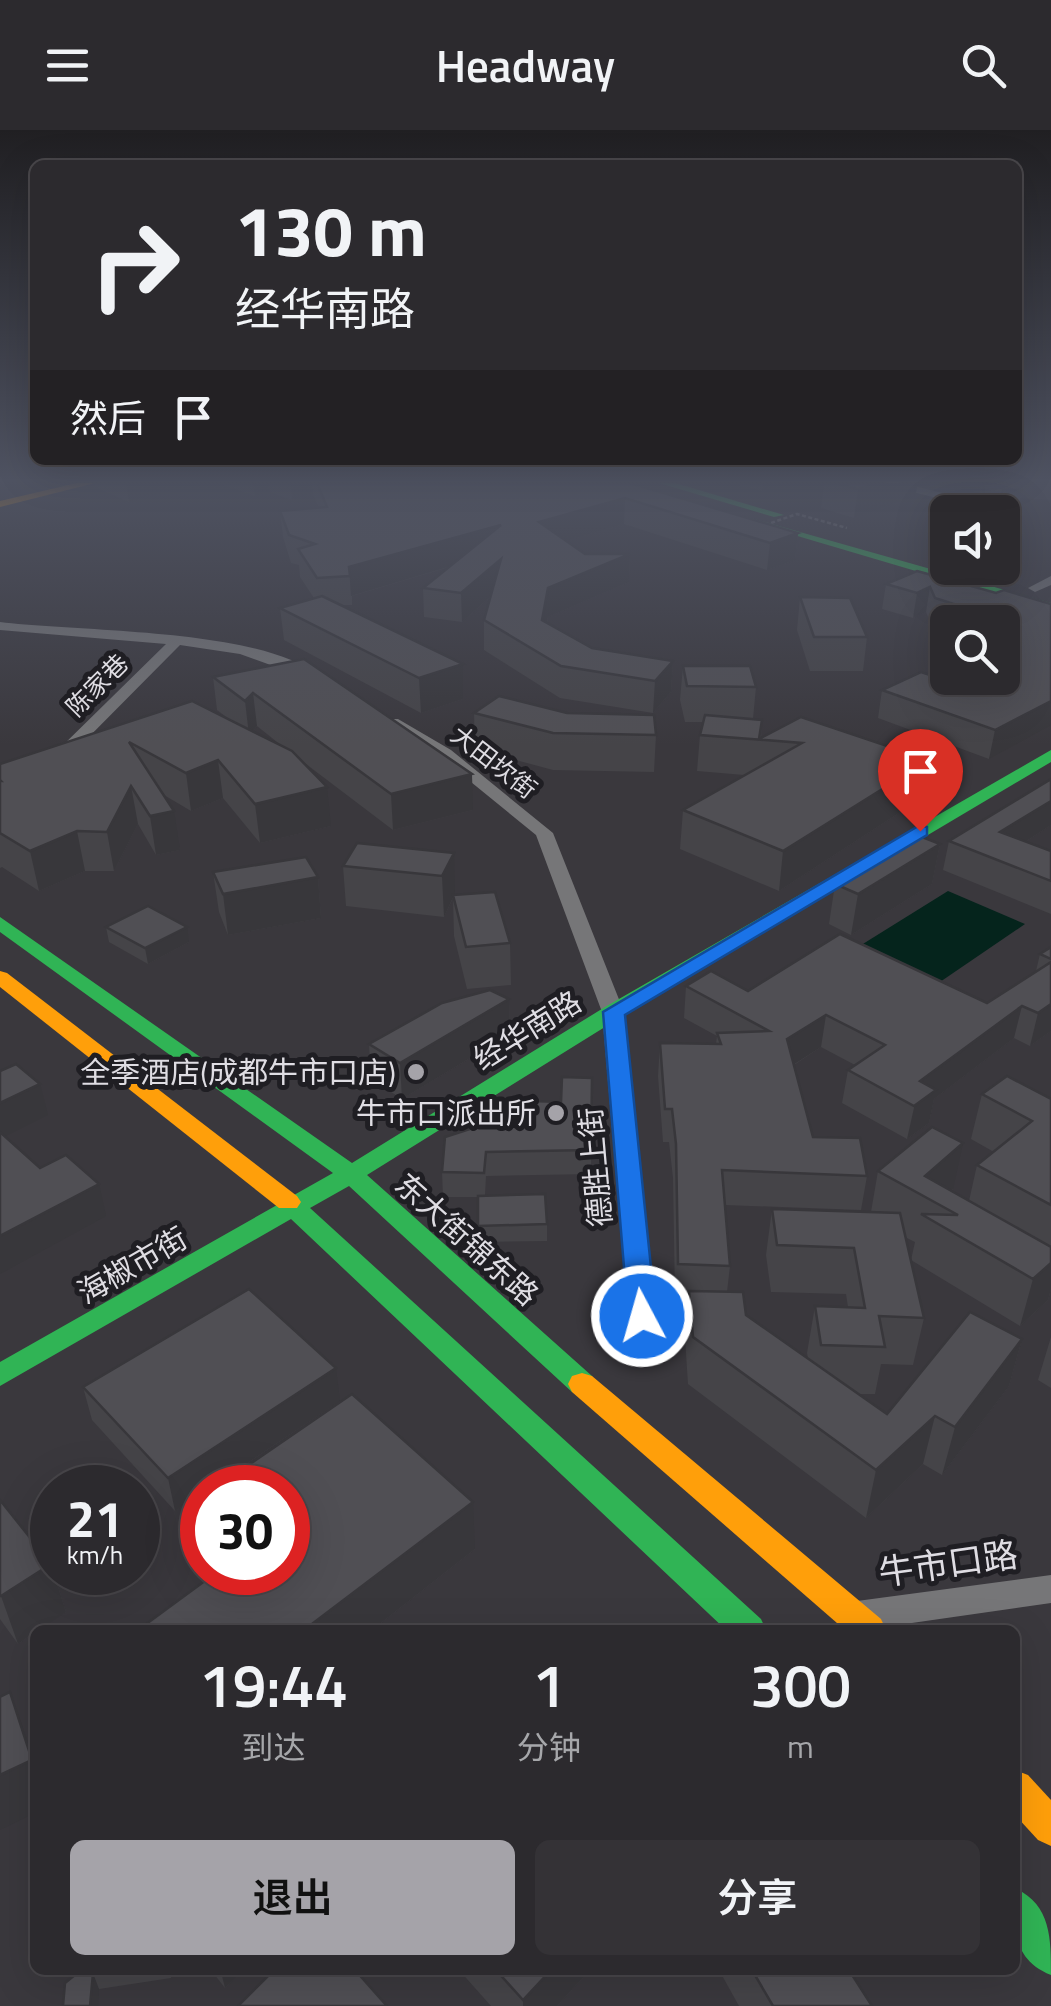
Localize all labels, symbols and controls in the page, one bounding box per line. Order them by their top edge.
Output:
text: Headway [436,31,615,99]
icon: menu [40,38,95,93]
icon: search [956,38,1011,93]
text: 130 m [235,177,427,283]
icon: right [70,200,200,330]
text: 经华南路 [235,274,415,342]
text: 然后 [70,389,146,447]
icon: arrive [166,390,221,445]
map controls [930,495,1020,695]
button: sound [930,495,1020,585]
button: search [930,605,1020,695]
street label: 陈家巷 [57,645,137,725]
street label: 大田坎街 [443,716,545,808]
pin [878,729,963,832]
icon: arrive [893,744,948,799]
street label: 经华南路 [464,979,590,1081]
place label: 全季酒店(成都牛市口店) [80,1049,396,1095]
marker: 全季酒店(成都牛市口店) [405,1061,427,1083]
place label: 牛市口派出所 [356,1090,536,1136]
marker: 牛市口派出所 [545,1102,567,1124]
street label: 德胜上街 [567,1105,623,1229]
street label: 东大街锦东路 [385,1162,549,1316]
street label: 海椒市街 [69,1215,195,1315]
position arrow [590,1264,694,1368]
speed limit sign: 30 [180,1465,310,1595]
text: 21 [67,1480,123,1556]
street label: 牛市口路 [875,1527,1021,1599]
text: km/h [67,1536,123,1574]
text: 19:44 [199,1639,348,1730]
text: 1 [532,1639,566,1730]
text: 300 [750,1639,851,1730]
text: m [787,1722,814,1770]
text: 到达 [241,1723,305,1771]
text: 分钟 [517,1723,581,1771]
button: 退出 [70,1840,515,1955]
button: 分享 [535,1840,980,1955]

